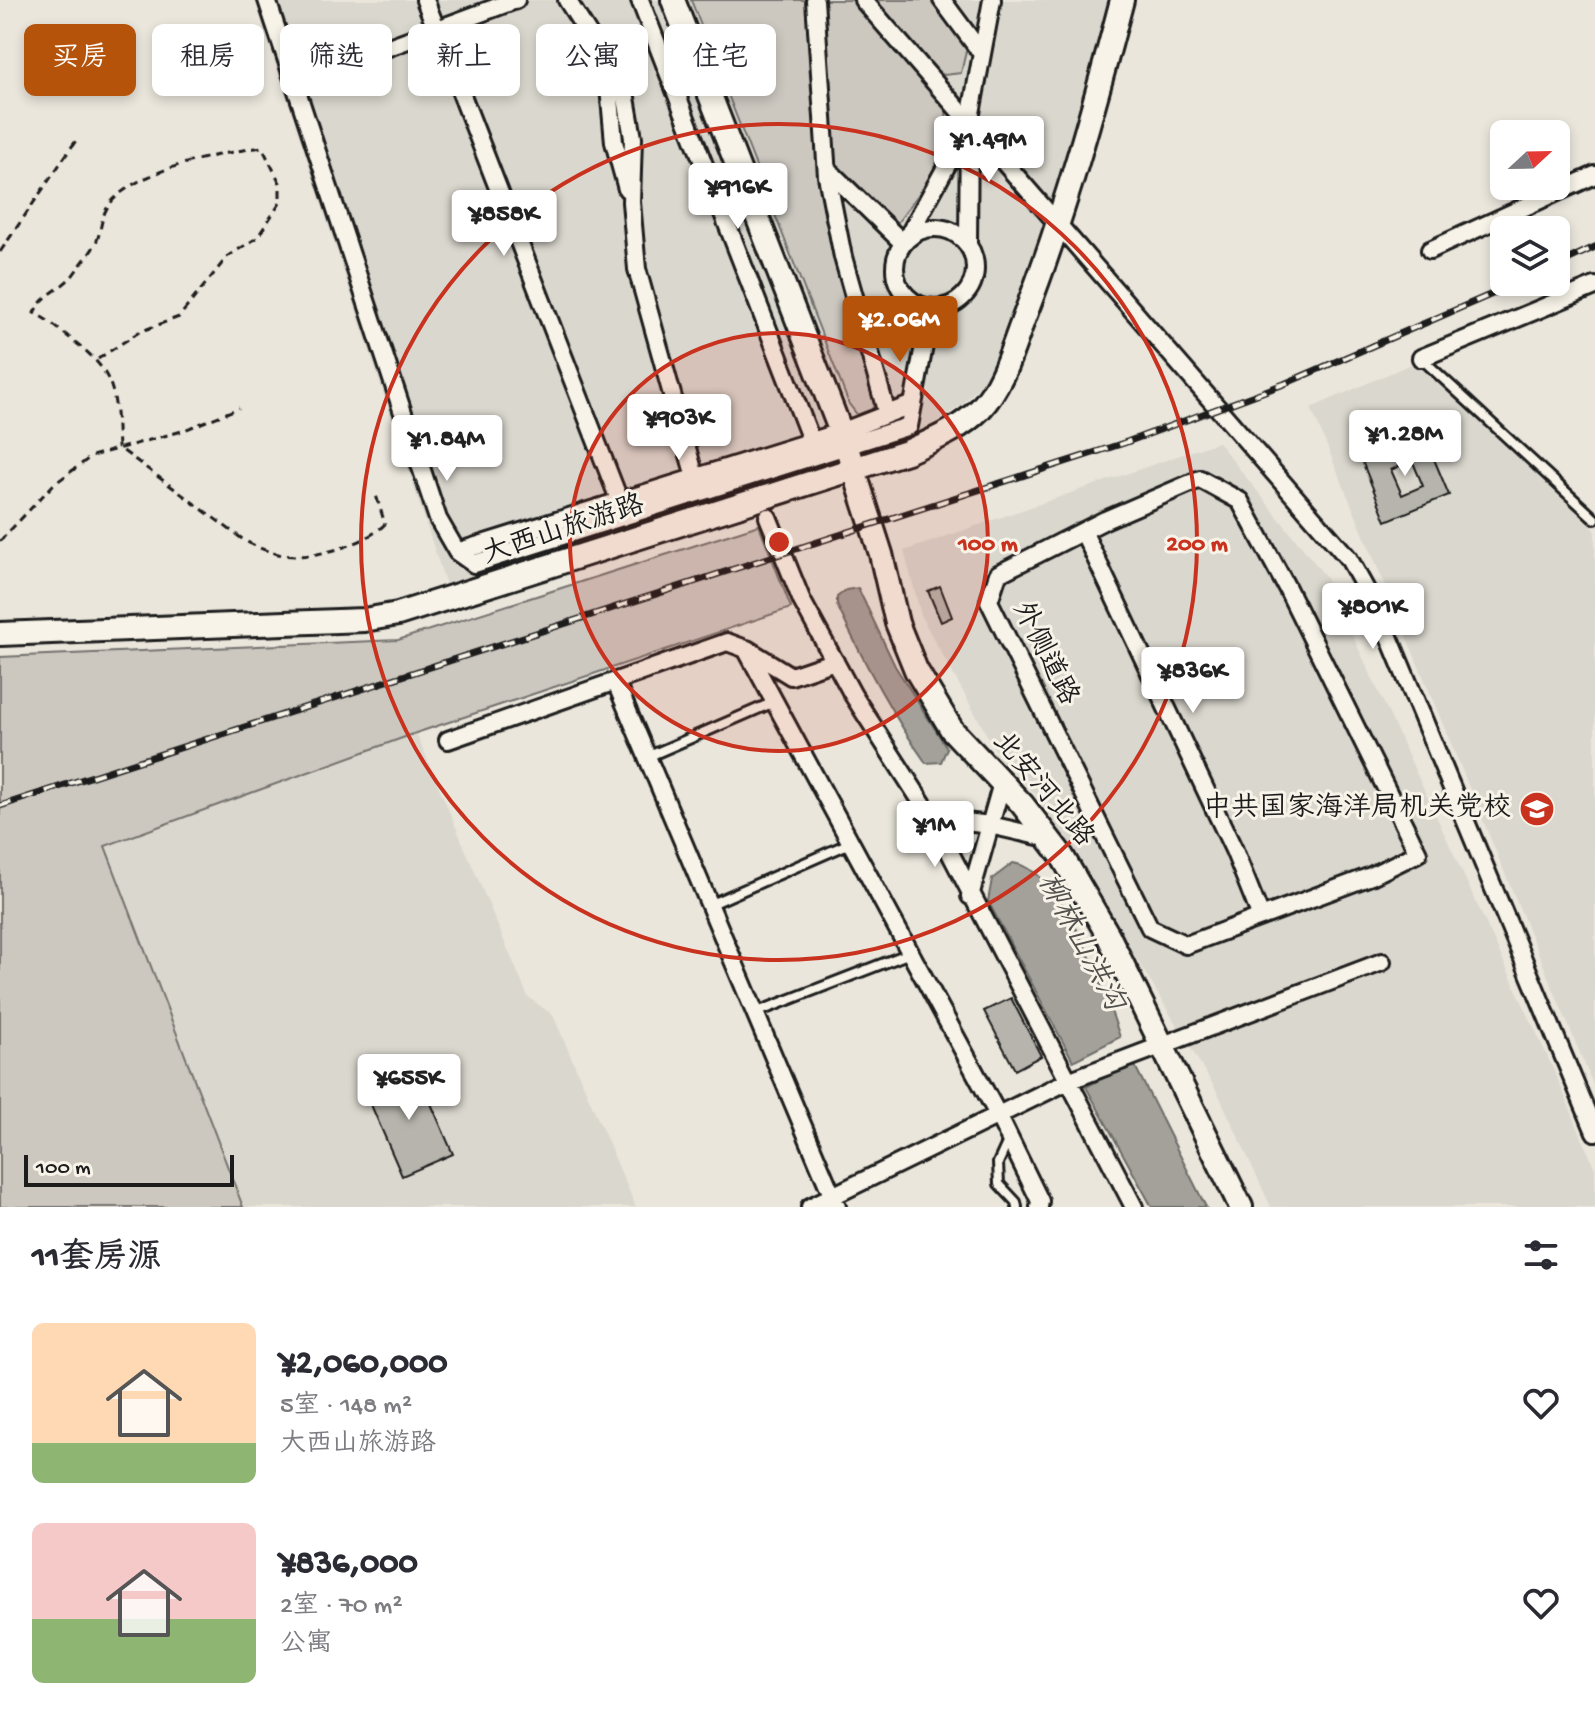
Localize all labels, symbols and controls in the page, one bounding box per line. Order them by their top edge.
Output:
chip: 买房 [24,24,136,96]
chip: 租房 [152,24,264,96]
chip: 筛选 [280,24,392,96]
chip: 新上 [408,24,520,96]
chip: 公寓 [536,24,648,96]
chip: 住宅 [664,24,776,96]
pin: ¥1.49M [924,116,1054,184]
north arrow [1490,120,1570,200]
map controls [1490,120,1570,296]
text: ¥1.49M [952,126,1026,157]
pin: ¥916K [682,163,794,231]
text: ¥916K [706,173,770,204]
pin: ¥858K [448,190,560,258]
text: ¥858K [470,200,538,231]
button: layers [1490,216,1570,296]
pin: ¥2.06M [835,296,965,364]
text: ¥2.06M [861,306,939,337]
pin: ¥903K [623,394,735,462]
text: ¥903K [645,404,713,435]
pin: ¥1.28M [1340,410,1470,478]
pin: ¥1.84M [382,415,512,483]
text: ¥1.28M [1367,420,1443,451]
text: ¥1.84M [409,425,485,456]
street label: 大西山旅游路 [478,487,649,573]
centre of rings [765,528,793,556]
text: 100 m [957,531,1018,560]
text: 200 m [1166,531,1228,560]
pin: ¥801K [1317,583,1429,651]
text: ¥801K [1340,593,1406,624]
street label: 外侧道路 [1004,596,1086,711]
pin: ¥836K [1137,647,1249,715]
text: ¥836K [1159,657,1227,688]
street label: 北安河北路 [984,724,1101,854]
school or university icon: 中共国家海洋局机关党校 [1518,790,1556,828]
place label: 中共国家海洋局机关党校 [1203,791,1511,826]
pin: ¥1M [896,801,974,869]
text: ¥1M [915,811,955,842]
water label: 柳林山洪沟 [1028,868,1133,1020]
pin: ¥655K [353,1054,465,1122]
text: ¥655K [376,1064,442,1095]
scale bar [24,1151,234,1187]
text: 100 m [36,1156,91,1182]
icon: filters [1519,1233,1563,1277]
text: 11套房源 [32,1240,161,1280]
text: ¥2,060,000 [280,1345,448,1385]
icon: home [96,1355,192,1451]
icon: heart [1519,1381,1563,1425]
text: 5室 · 148 m² [280,1392,412,1423]
text: 大西山旅游路 [280,1430,436,1461]
text: ¥836,000 [280,1545,418,1585]
icon: home [96,1555,192,1651]
icon: heart [1519,1581,1563,1625]
text: 2室 · 70 m² [280,1592,402,1623]
text: 公寓 [280,1630,332,1661]

